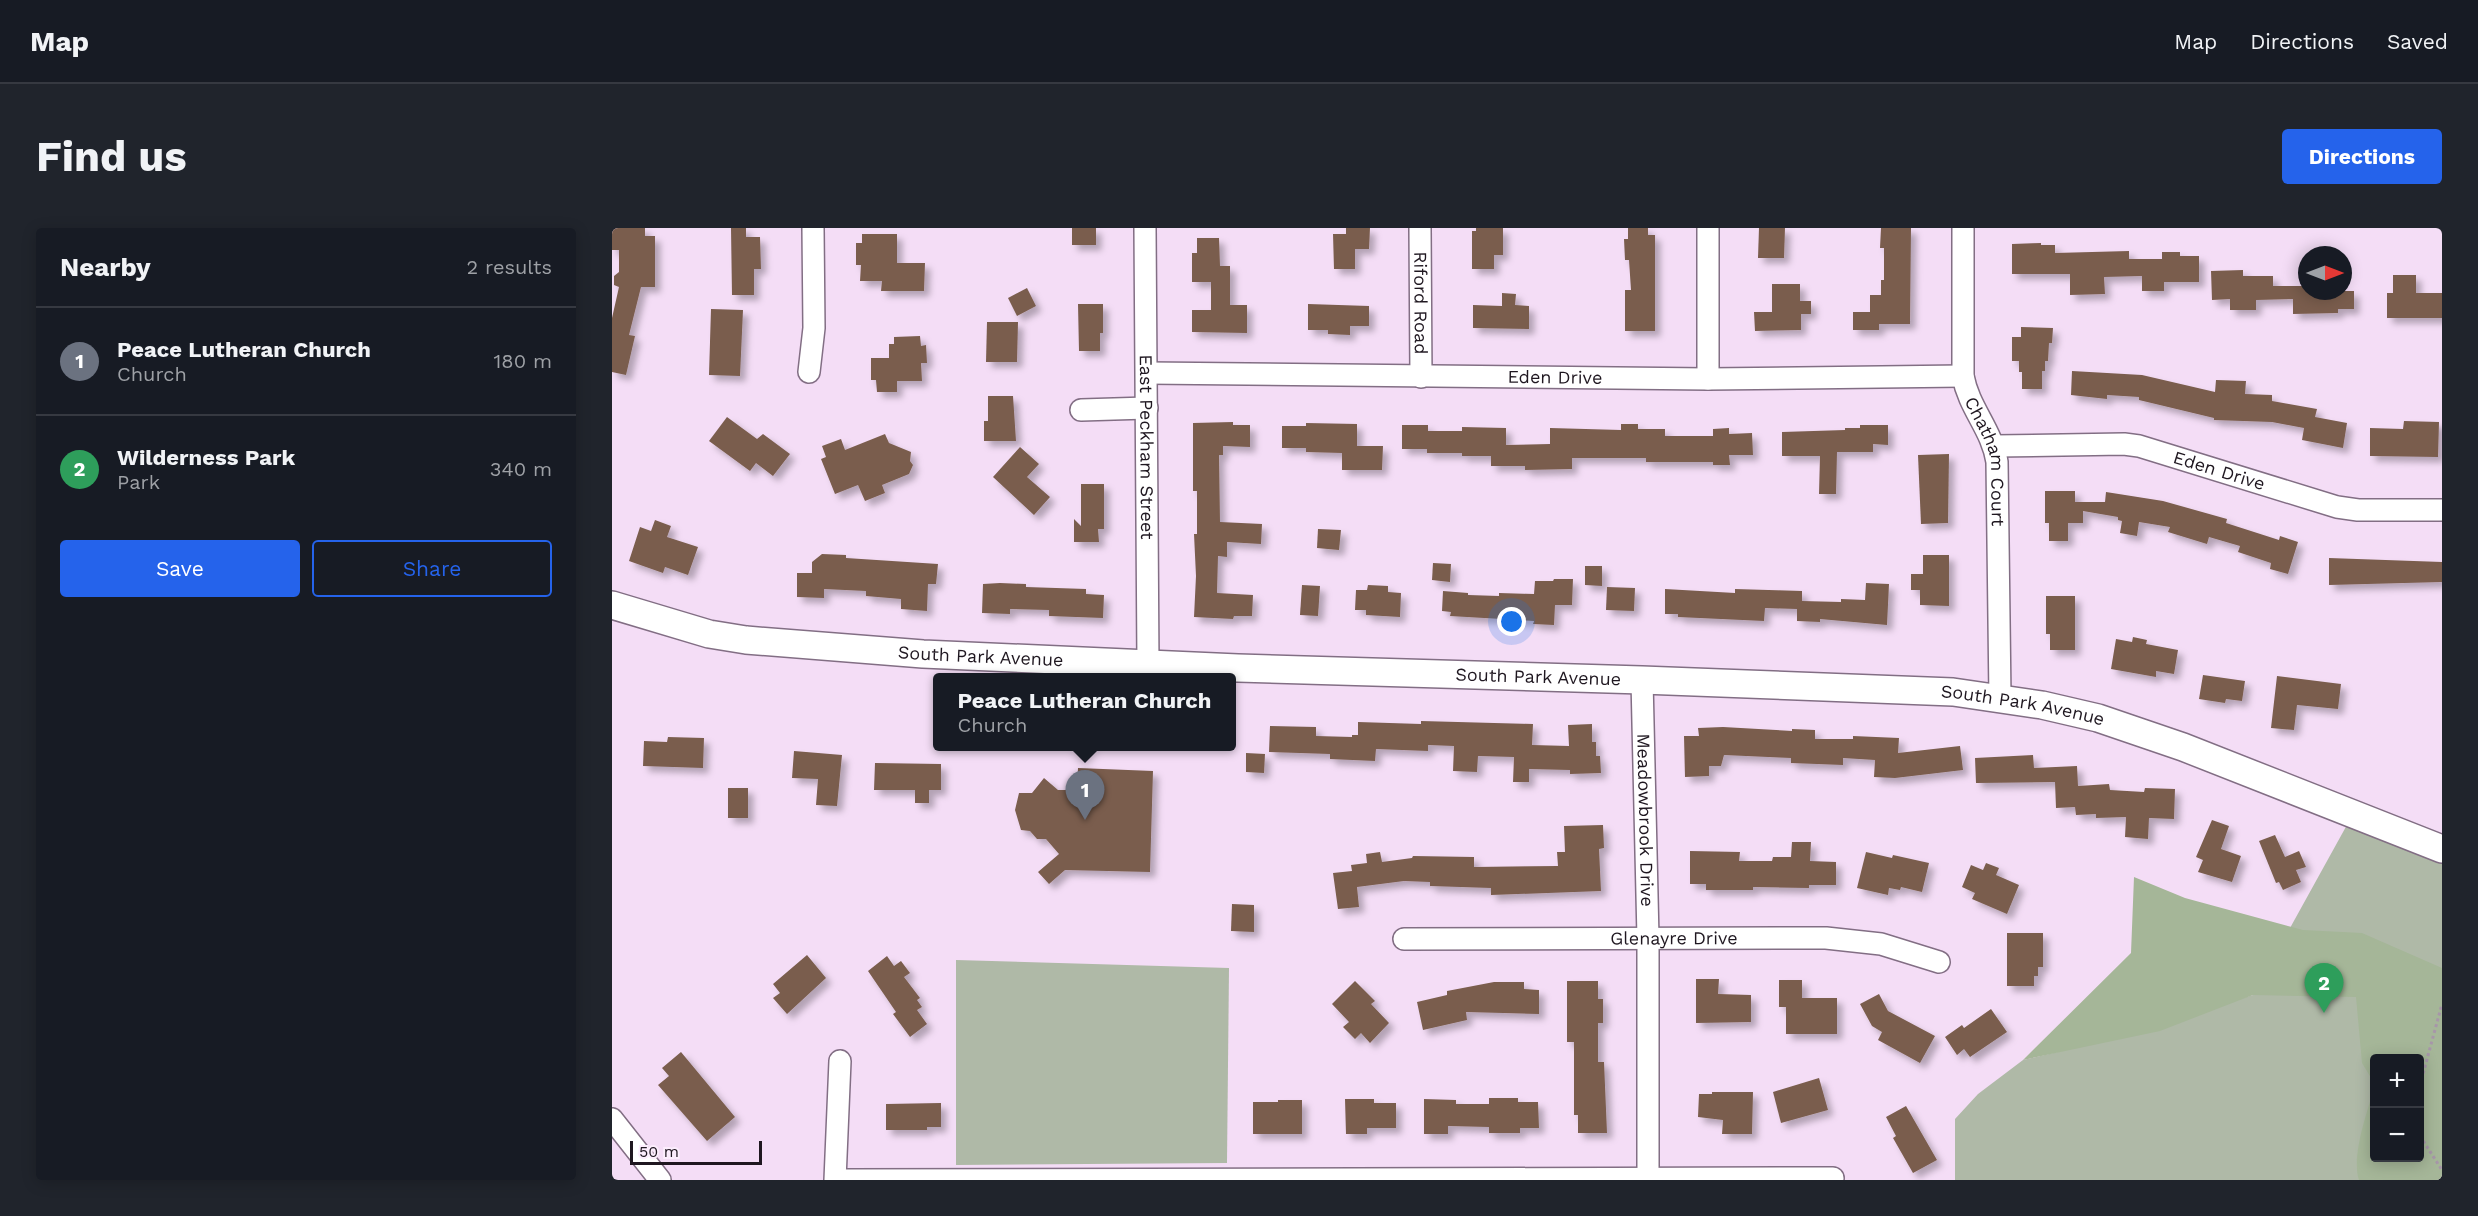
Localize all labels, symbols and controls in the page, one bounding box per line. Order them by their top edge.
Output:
text: Map [30,25,89,58]
text: Map [2174,29,2217,54]
text: Directions [2250,29,2354,54]
text: Saved [2387,29,2448,54]
button: Directions [2282,129,2442,184]
text: Find us [36,132,187,181]
north arrow [2298,246,2352,300]
text: Nearby [60,252,151,282]
street label: Riford Road [1410,252,1432,354]
text: 2 results [467,255,552,279]
text: Peace Lutheran Church [117,337,371,362]
text: 1 [75,349,84,373]
text: 180 m [494,349,552,373]
street label: East Peckham Street [1136,354,1158,540]
text: Church [117,362,187,386]
street label: Eden Drive [1507,366,1603,388]
street label: Chatham Court [1961,393,2009,527]
text: Wilderness Park [117,445,295,470]
street label: Eden Drive [2171,446,2268,494]
text: 2 [74,457,85,481]
text: 340 m [490,457,552,481]
text: Park [117,470,160,494]
button: Save [60,540,300,597]
button: Share [312,540,552,597]
your location [1497,607,1526,636]
street label: South Park Avenue [897,641,1064,670]
street label: South Park Avenue [1455,663,1621,689]
popup [933,673,1236,751]
street label: South Park Avenue [1941,681,2108,730]
text: Peace Lutheran Church [958,688,1211,713]
text: Church [958,713,1027,737]
street label: Meadowbrook Drive [1633,733,1658,907]
pin: 1 [1066,770,1104,820]
street label: Glenayre Drive [1610,927,1738,949]
pin: 2 [2304,964,2344,1013]
map controls [2370,1054,2424,1162]
button: + [2370,1054,2424,1108]
button: − [2370,1108,2424,1162]
scale bar [630,1138,762,1166]
text: 50 m [639,1142,679,1161]

